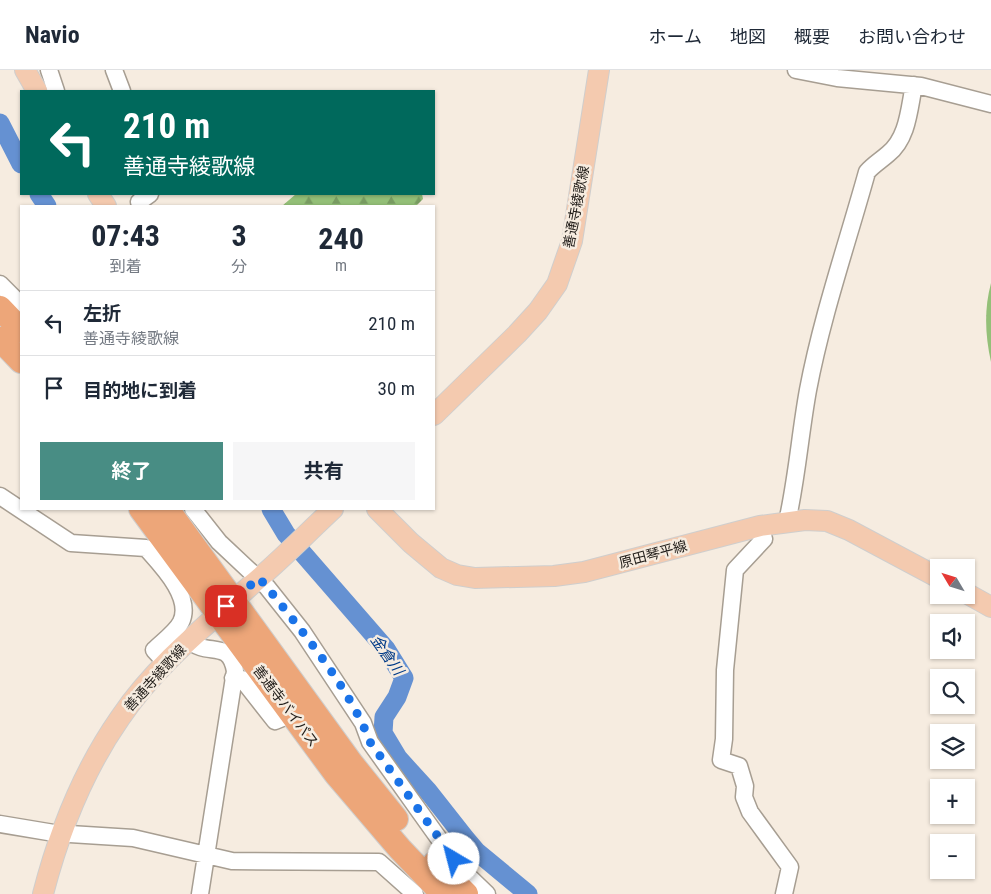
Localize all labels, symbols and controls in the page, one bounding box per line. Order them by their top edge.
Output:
text: Navio [25,21,80,49]
text: ホーム [649,26,702,47]
text: 地図 [730,26,766,47]
text: 概要 [794,26,830,47]
text: お問い合わせ [858,26,966,47]
text: 210 m [123,106,210,147]
icon: left [40,110,105,175]
text: 善通寺綾歌線 [123,154,255,179]
street label: 善通寺綾歌線 [560,164,592,250]
text: 07:43 [91,218,160,253]
text: 3 [232,218,247,253]
text: 240 [318,221,364,256]
text: m [335,256,347,275]
text: 到着 [110,257,142,276]
text: 分 [231,257,247,276]
text: 左折 [83,302,121,325]
icon: left [40,309,68,337]
text: 210 m [368,312,415,335]
text: 善通寺綾歌線 [83,329,179,348]
icon: arrive [40,374,68,402]
text: 30 m [378,377,415,400]
text: 目的地に到着 [83,379,197,402]
button: 終了 [40,442,223,500]
button: 共有 [233,442,415,500]
street label: 原田琴平線 [617,537,689,571]
north arrow [930,559,975,604]
map controls [930,559,975,879]
pin [205,585,247,627]
icon: arrive [212,592,240,620]
button: sound [930,614,975,659]
water label: 金倉川 [367,631,408,680]
street label: 善通寺綾歌線 [121,641,189,715]
street label: 善通寺バイパス [250,662,322,750]
button: search [930,669,975,714]
button: layers [930,724,975,769]
button: + [930,779,975,824]
position arrow [427,832,479,884]
button: − [930,834,975,879]

